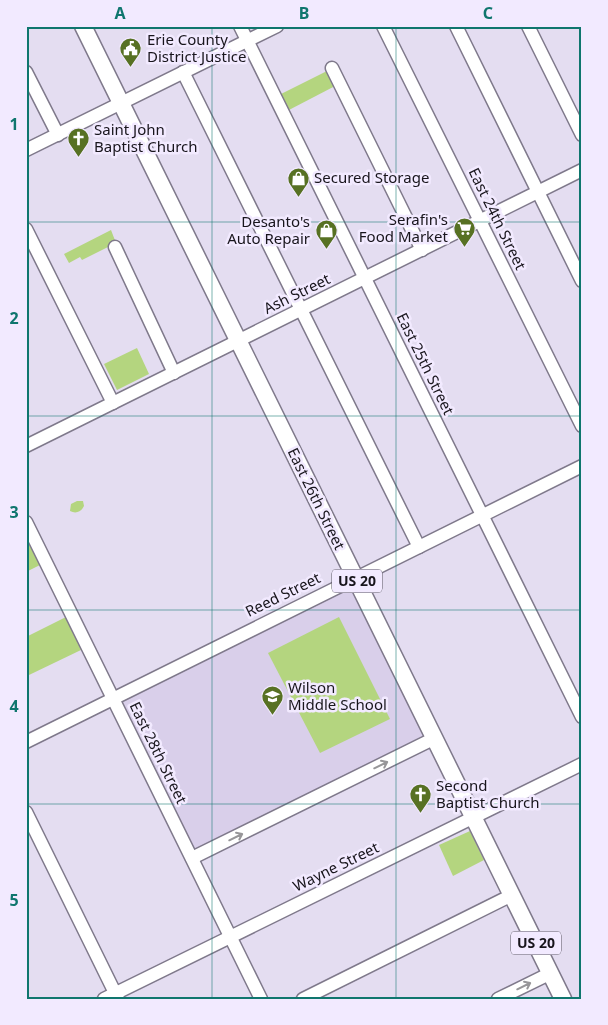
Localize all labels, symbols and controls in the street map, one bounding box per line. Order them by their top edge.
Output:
text: A [114,2,126,24]
text: B [299,2,309,24]
text: C [483,2,493,24]
place label: Erie County District Justice [147,29,247,66]
public building icon: Erie County District Justice [119,37,143,68]
text: 1 [9,113,19,135]
place label: Saint John Baptist Church [94,119,198,156]
church icon: Saint John Baptist Church [66,127,90,158]
street label: East 24th Street [465,164,531,273]
shop icon: Secured Storage [286,166,310,197]
place label: Secured Storage [314,167,429,187]
place label: Serafin's Food Market [359,209,449,246]
place label: Desanto's Auto Repair [227,211,310,248]
supermarket icon: Serafin's Food Market [452,217,476,248]
shop icon: Desanto's Auto Repair [314,219,338,250]
street label: Ash Street [260,268,334,318]
text: 2 [9,307,19,329]
street label: East 25th Street [393,309,459,418]
street label: East 26th Street [284,444,350,553]
text: 3 [9,501,19,523]
street label: Reed Street [242,567,324,621]
road number: US 20 [332,570,382,592]
place label: Wilson Middle School [288,677,387,714]
school or university icon: Wilson Middle School [260,685,284,716]
text: 4 [9,695,19,717]
street label: East 28th Street [126,698,192,807]
one-way arrow [373,759,388,769]
place label: Second Baptist Church [436,775,540,812]
church icon: Second Baptist Church [408,783,432,814]
one-way arrow [228,832,243,842]
street label: Wayne Street [289,836,382,896]
text: 5 [9,889,19,911]
road number: US 20 [511,931,561,954]
one-way arrow [517,981,532,991]

